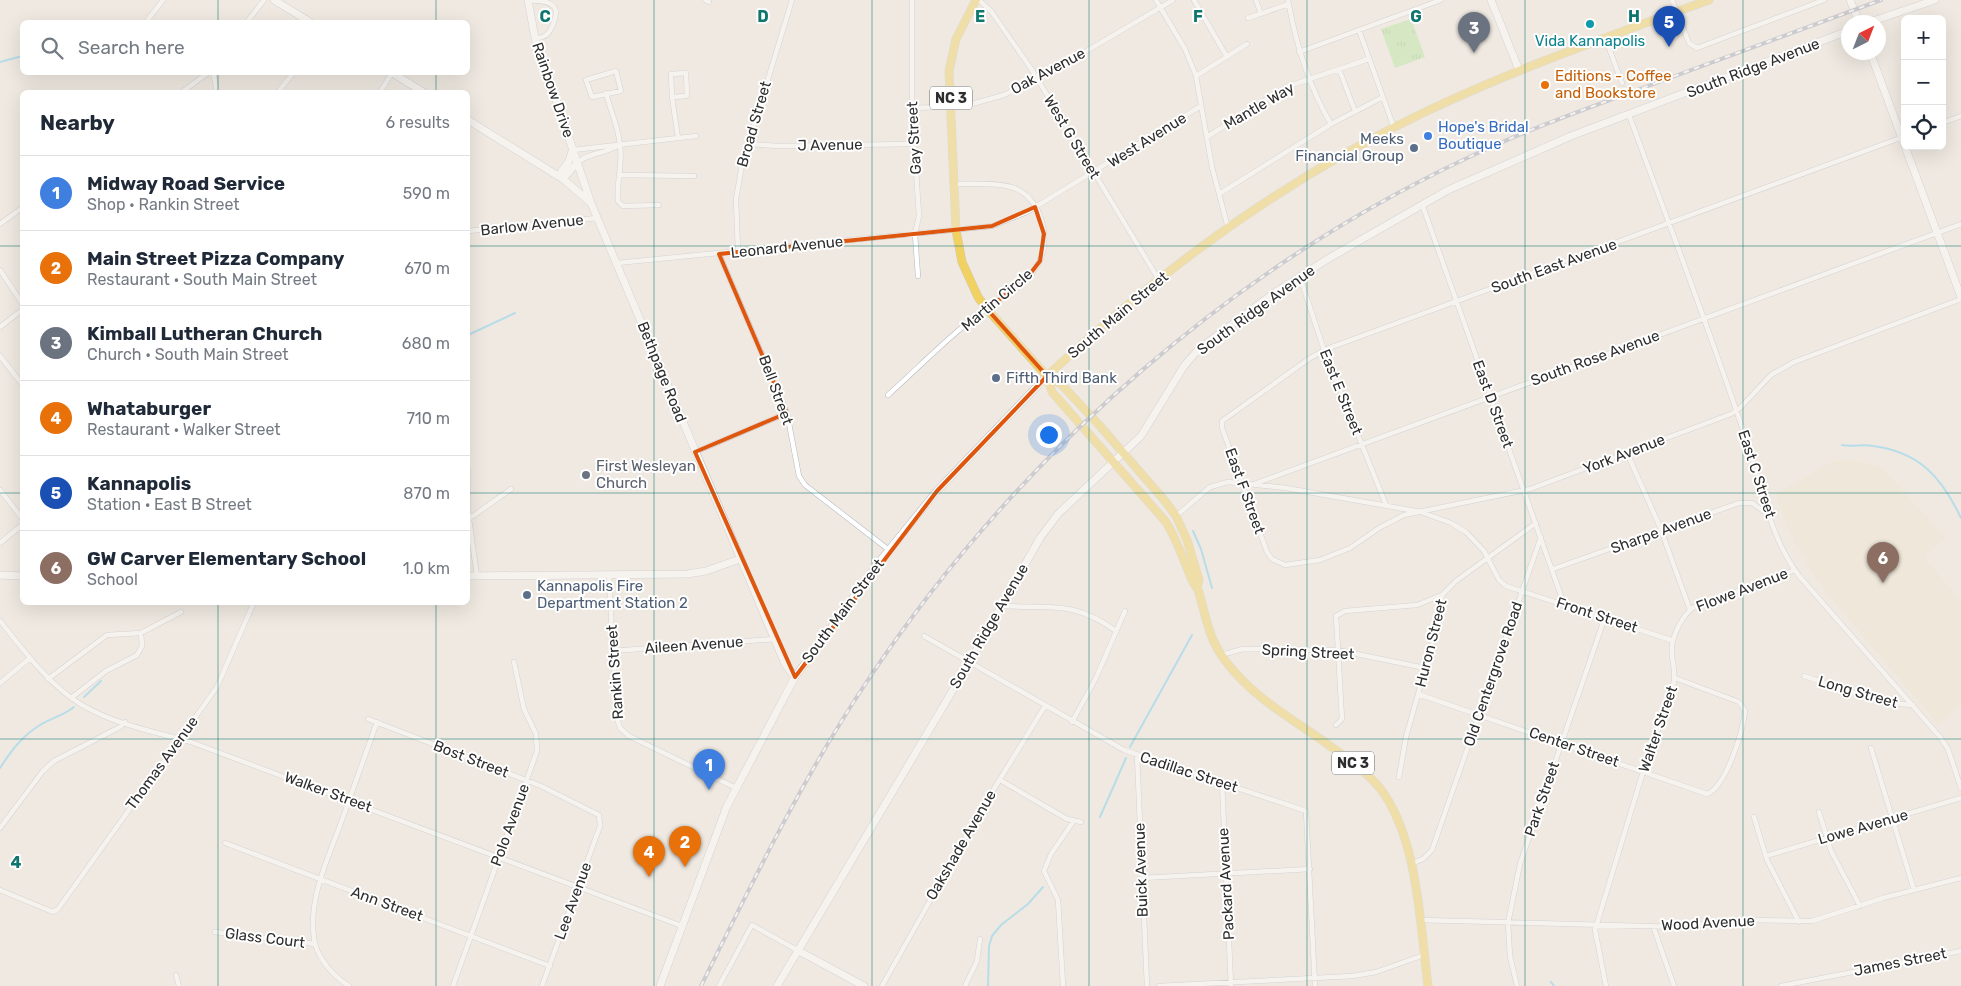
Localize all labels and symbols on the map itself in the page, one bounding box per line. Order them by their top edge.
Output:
pin: 5 [1653,6,1685,47]
text: C [539,7,551,26]
text: D [757,7,769,26]
text: E [975,7,985,26]
text: F [1193,7,1203,26]
text: G [1410,7,1422,26]
text: H [1628,7,1640,26]
pin: 3 [1458,12,1490,53]
north arrow [1841,15,1886,60]
marker: Vida Kannapolis [1584,18,1596,30]
place label: Vida Kannapolis [1535,32,1646,50]
street label: South Ridge Avenue [1684,34,1822,102]
street label: Rainbow Drive [528,40,578,140]
street label: Oak Avenue [1008,44,1088,98]
place label: Editions - Coffee and Bookstore [1555,67,1672,102]
street label: Broad Street [733,79,775,169]
street label: Mantle Way [1220,79,1298,133]
marker: Editions - Coffee and Bookstore [1539,79,1551,91]
road number: NC 3 [930,86,972,110]
street label: West G Street [1040,92,1104,182]
street label: Gay Street [903,101,925,175]
street label: West Avenue [1104,109,1190,171]
place label: Hope's Bridal Boutique [1438,118,1529,153]
place label: Meeks Financial Group [1295,130,1404,165]
marker: Hope's Bridal Boutique [1422,130,1434,142]
street label: J Avenue [797,135,863,155]
marker: Meeks Financial Group [1408,142,1420,154]
street label: Barlow Avenue [480,211,584,239]
street label: Leonard Avenue [730,232,844,262]
street label: South East Avenue [1489,235,1619,297]
street label: South Ridge Avenue [1194,261,1318,359]
street label: Martin Circle [958,265,1036,335]
street label: South Main Street [1064,268,1172,362]
street label: Bethpage Road [634,319,690,425]
street label: South Rose Avenue [1528,326,1662,390]
street label: East E Street [1316,347,1366,438]
street label: Bell Street [755,353,797,427]
street label: East D Street [1469,358,1517,450]
place label: Fifth Third Bank [1006,369,1117,387]
marker: Fifth Third Bank [990,372,1002,384]
your location [1036,422,1062,448]
street label: East C Street [1734,428,1780,520]
street label: York Avenue [1581,430,1667,478]
street label: East F Street [1221,446,1269,537]
place label: First Wesleyan Church [596,457,696,492]
marker: First Wesleyan Church [580,469,592,481]
street label: Sharpe Avenue [1608,504,1714,558]
pin: 6 [1867,542,1899,583]
street label: South Main Street [798,555,888,667]
street label: South Ridge Avenue [946,560,1032,692]
street label: Flowe Avenue [1694,564,1790,616]
place label: Kannapolis Fire Department Station 2 [537,577,688,612]
marker: Kannapolis Fire Department Station 2 [521,589,533,601]
street label: Front Street [1554,593,1640,637]
street label: Huron Street [1411,597,1451,689]
street label: Old Centergrove Road [1460,599,1526,749]
street label: Rankin Street [603,624,627,720]
street label: Aileen Avenue [644,633,744,657]
street label: Spring Street [1261,641,1355,663]
street label: Long Street [1816,672,1900,712]
street label: Walter Street [1635,683,1681,775]
street label: Thomas Avenue [122,713,202,813]
street label: Center Street [1527,723,1622,771]
street label: Bost Street [431,736,511,782]
street label: Cadillac Street [1138,748,1240,796]
pin: 1 [693,749,725,790]
road number: NC 3 [1332,751,1374,774]
street label: Park Street [1521,759,1563,839]
street label: Walker Street [282,768,374,816]
street label: Polo Avenue [487,781,533,869]
street label: Oakshade Avenue [922,787,1000,903]
street label: Lowe Avenue [1816,806,1910,848]
street label: Buick Avenue [1130,823,1152,917]
pin: 2 [669,826,701,867]
street label: Packard Avenue [1214,828,1238,940]
pin: 4 [633,836,665,877]
text: 4 [11,853,22,872]
street label: Lee Avenue [551,860,595,942]
street label: Ann Street [349,883,426,925]
street label: Wood Avenue [1661,912,1755,934]
street label: Glass Court [224,924,306,952]
street label: James Street [1852,944,1948,980]

